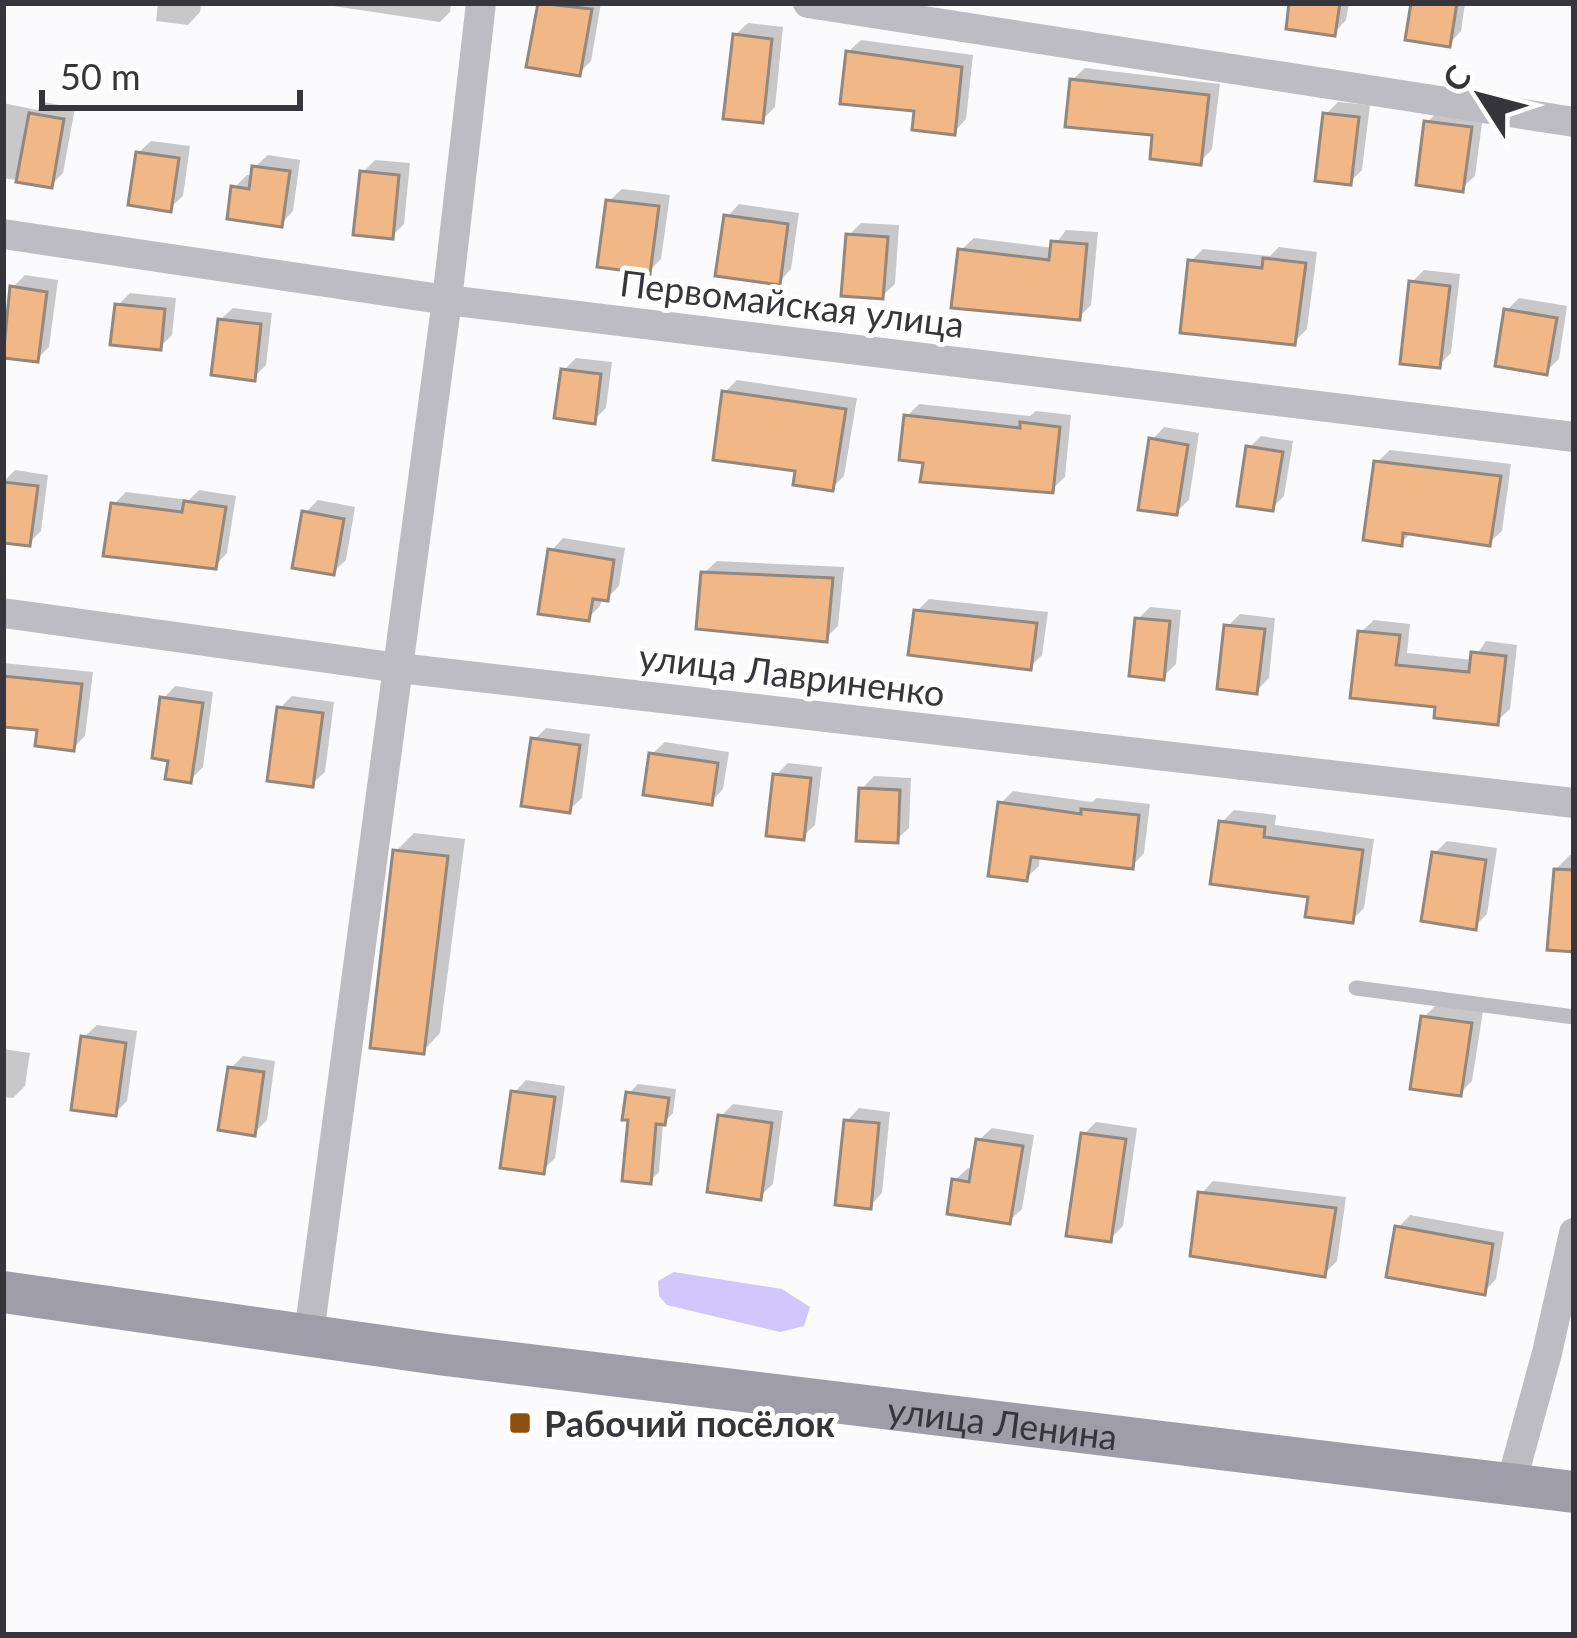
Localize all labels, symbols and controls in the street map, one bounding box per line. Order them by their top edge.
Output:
scale bar [42,36,300,110]
north arrow [1421,36,1541,156]
text: 50 m [60,54,141,98]
text: С [1433,57,1479,98]
street label: Первомайская улица [617,260,967,346]
street label: улица Лавриненко [637,633,947,715]
street label: улица Ленина [885,1387,1120,1458]
place label: Рабочий посёлок [544,1401,835,1445]
marker: Рабочий посёлок [507,1410,533,1436]

